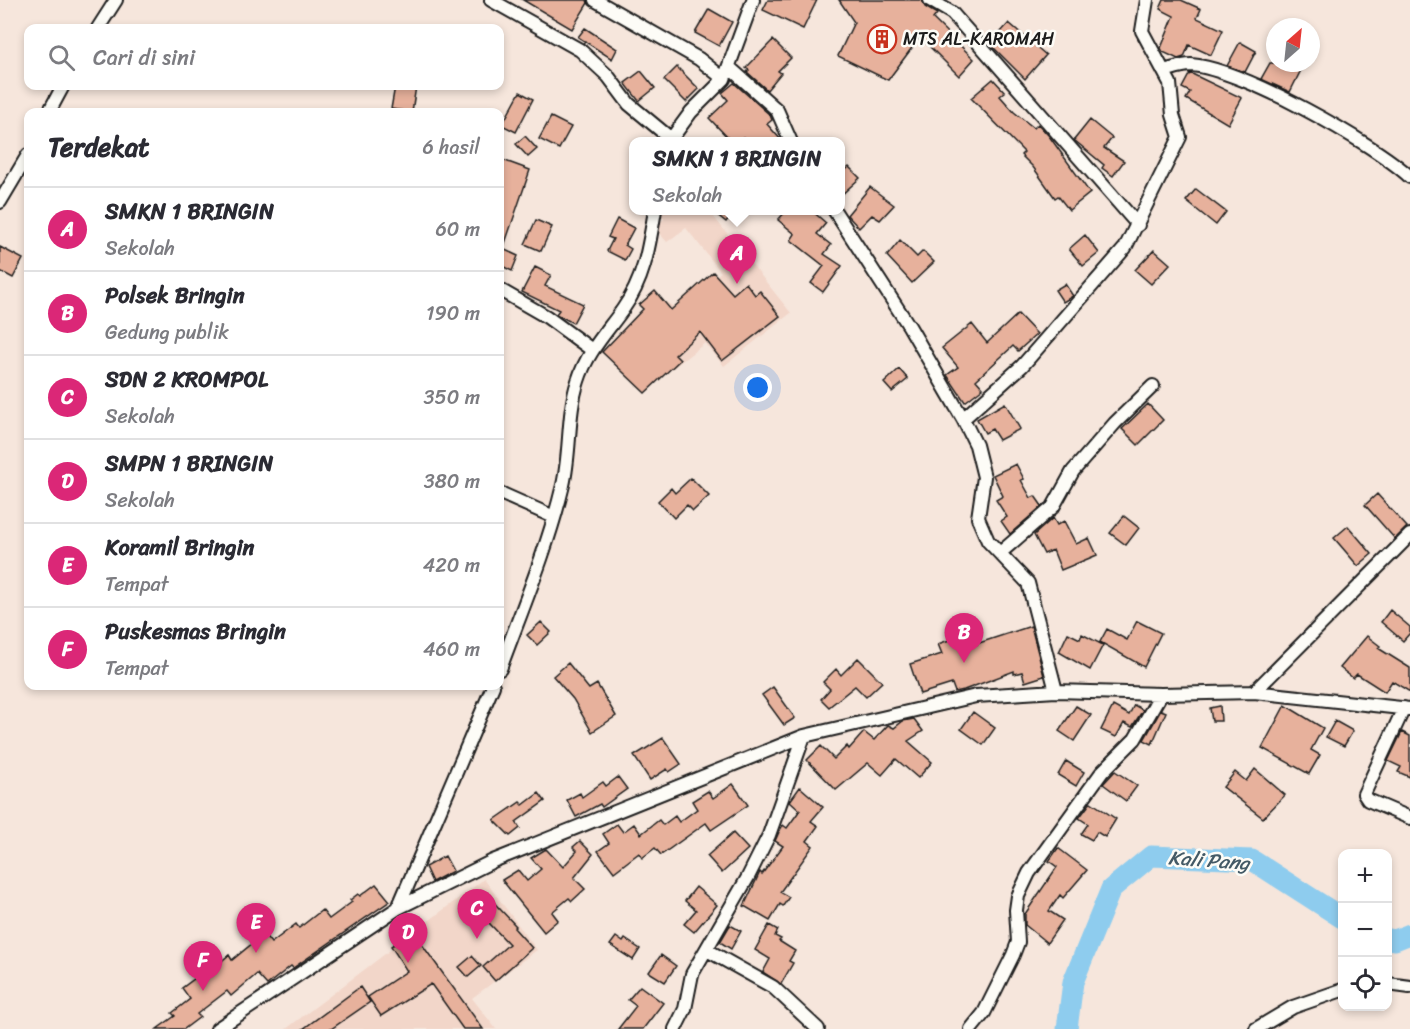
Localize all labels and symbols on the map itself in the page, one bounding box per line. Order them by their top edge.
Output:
north arrow [1266,18,1320,72]
building icon: MTS AL-KAROMAH [866,23,898,55]
place label: MTS AL-KAROMAH [903,23,1055,55]
pin: A [718,234,756,284]
your location [743,373,772,402]
pin: B [944,614,984,663]
water label: Kali Pang [1167,840,1253,881]
pin: C [458,890,496,939]
pin: E [236,904,276,953]
pin: D [388,914,428,963]
pin: F [184,942,222,991]

